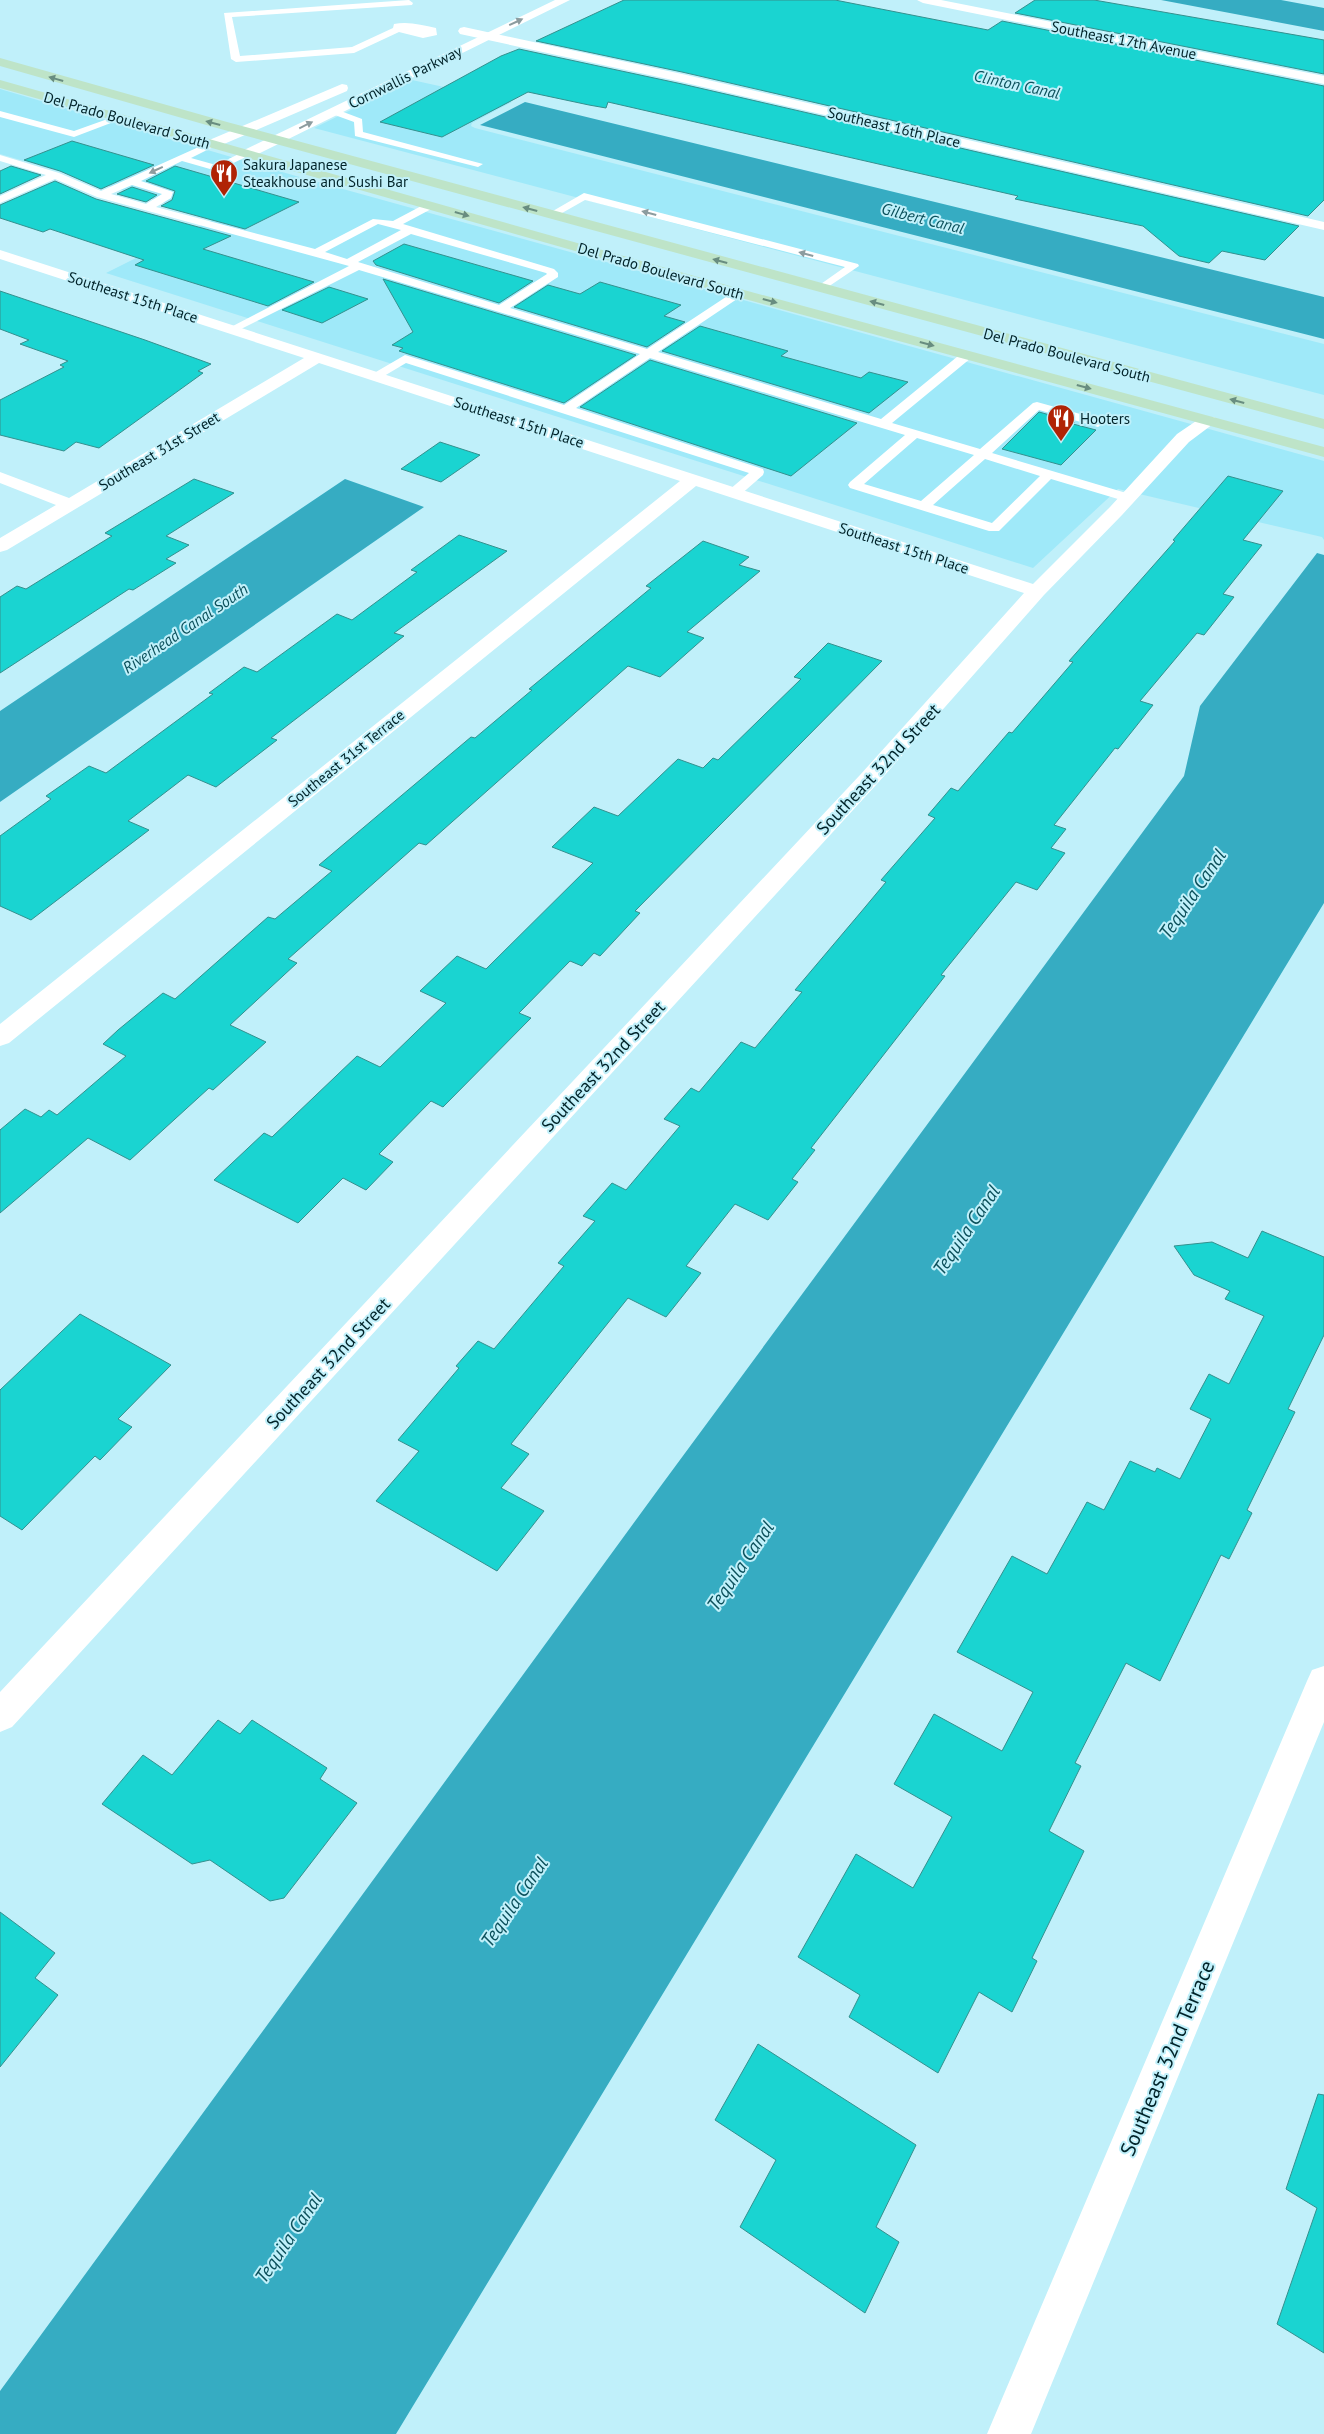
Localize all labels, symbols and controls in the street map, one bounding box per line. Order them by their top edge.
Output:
street label: Southeast 17th Avenue [1050,17,1198,63]
one-way arrow [509,18,524,27]
street label: Cornwallis Parkway [345,41,465,113]
water label: Clinton Canal [972,65,1063,103]
one-way arrow [49,74,64,82]
street label: Del Prado Boulevard South [42,87,212,153]
street label: Southeast 16th Place [826,102,962,152]
one-way arrow [205,118,220,126]
one-way arrow [299,121,313,129]
place label: Sakura Japanese Steakhouse and Sushi Bar [243,155,408,191]
restaurant icon: Sakura Japanese Steakhouse and Sushi Bar [209,158,239,197]
one-way arrow [149,166,163,174]
water label: Gilbert Canal [880,198,967,238]
one-way arrow [522,205,537,213]
one-way arrow [642,209,657,217]
one-way arrow [455,211,470,219]
street label: Del Prado Boulevard South [576,238,746,304]
one-way arrow [799,249,814,257]
one-way arrow [713,256,728,264]
street label: Southeast 15th Place [66,267,200,327]
one-way arrow [763,297,778,305]
one-way arrow [869,299,884,307]
street label: Del Prado Boulevard South [981,324,1153,386]
one-way arrow [919,340,934,348]
one-way arrow [1076,383,1091,391]
street label: Southeast 15th Place [452,392,586,452]
one-way arrow [1229,396,1244,404]
restaurant icon: Hooters [1046,403,1076,442]
street label: Southeast 31st Street [95,407,223,495]
place label: Hooters [1080,409,1130,428]
street label: Southeast 15th Place [837,518,971,578]
water label: Riverhead Canal South [119,579,251,677]
street label: Southeast 32nd Street [811,699,945,839]
street label: Southeast 31st Terrace [284,705,408,811]
water label: Tequila Canal [1153,844,1231,944]
street label: Southeast 32nd Street [536,996,670,1136]
water label: Tequila Canal [927,1180,1005,1280]
street label: Southeast 32nd Street [261,1293,395,1433]
water label: Tequila Canal [701,1516,779,1616]
water label: Tequila Canal [475,1852,553,1952]
street label: Southeast 32nd Terrace [1114,1956,1220,2160]
water label: Tequila Canal [249,2188,327,2288]

